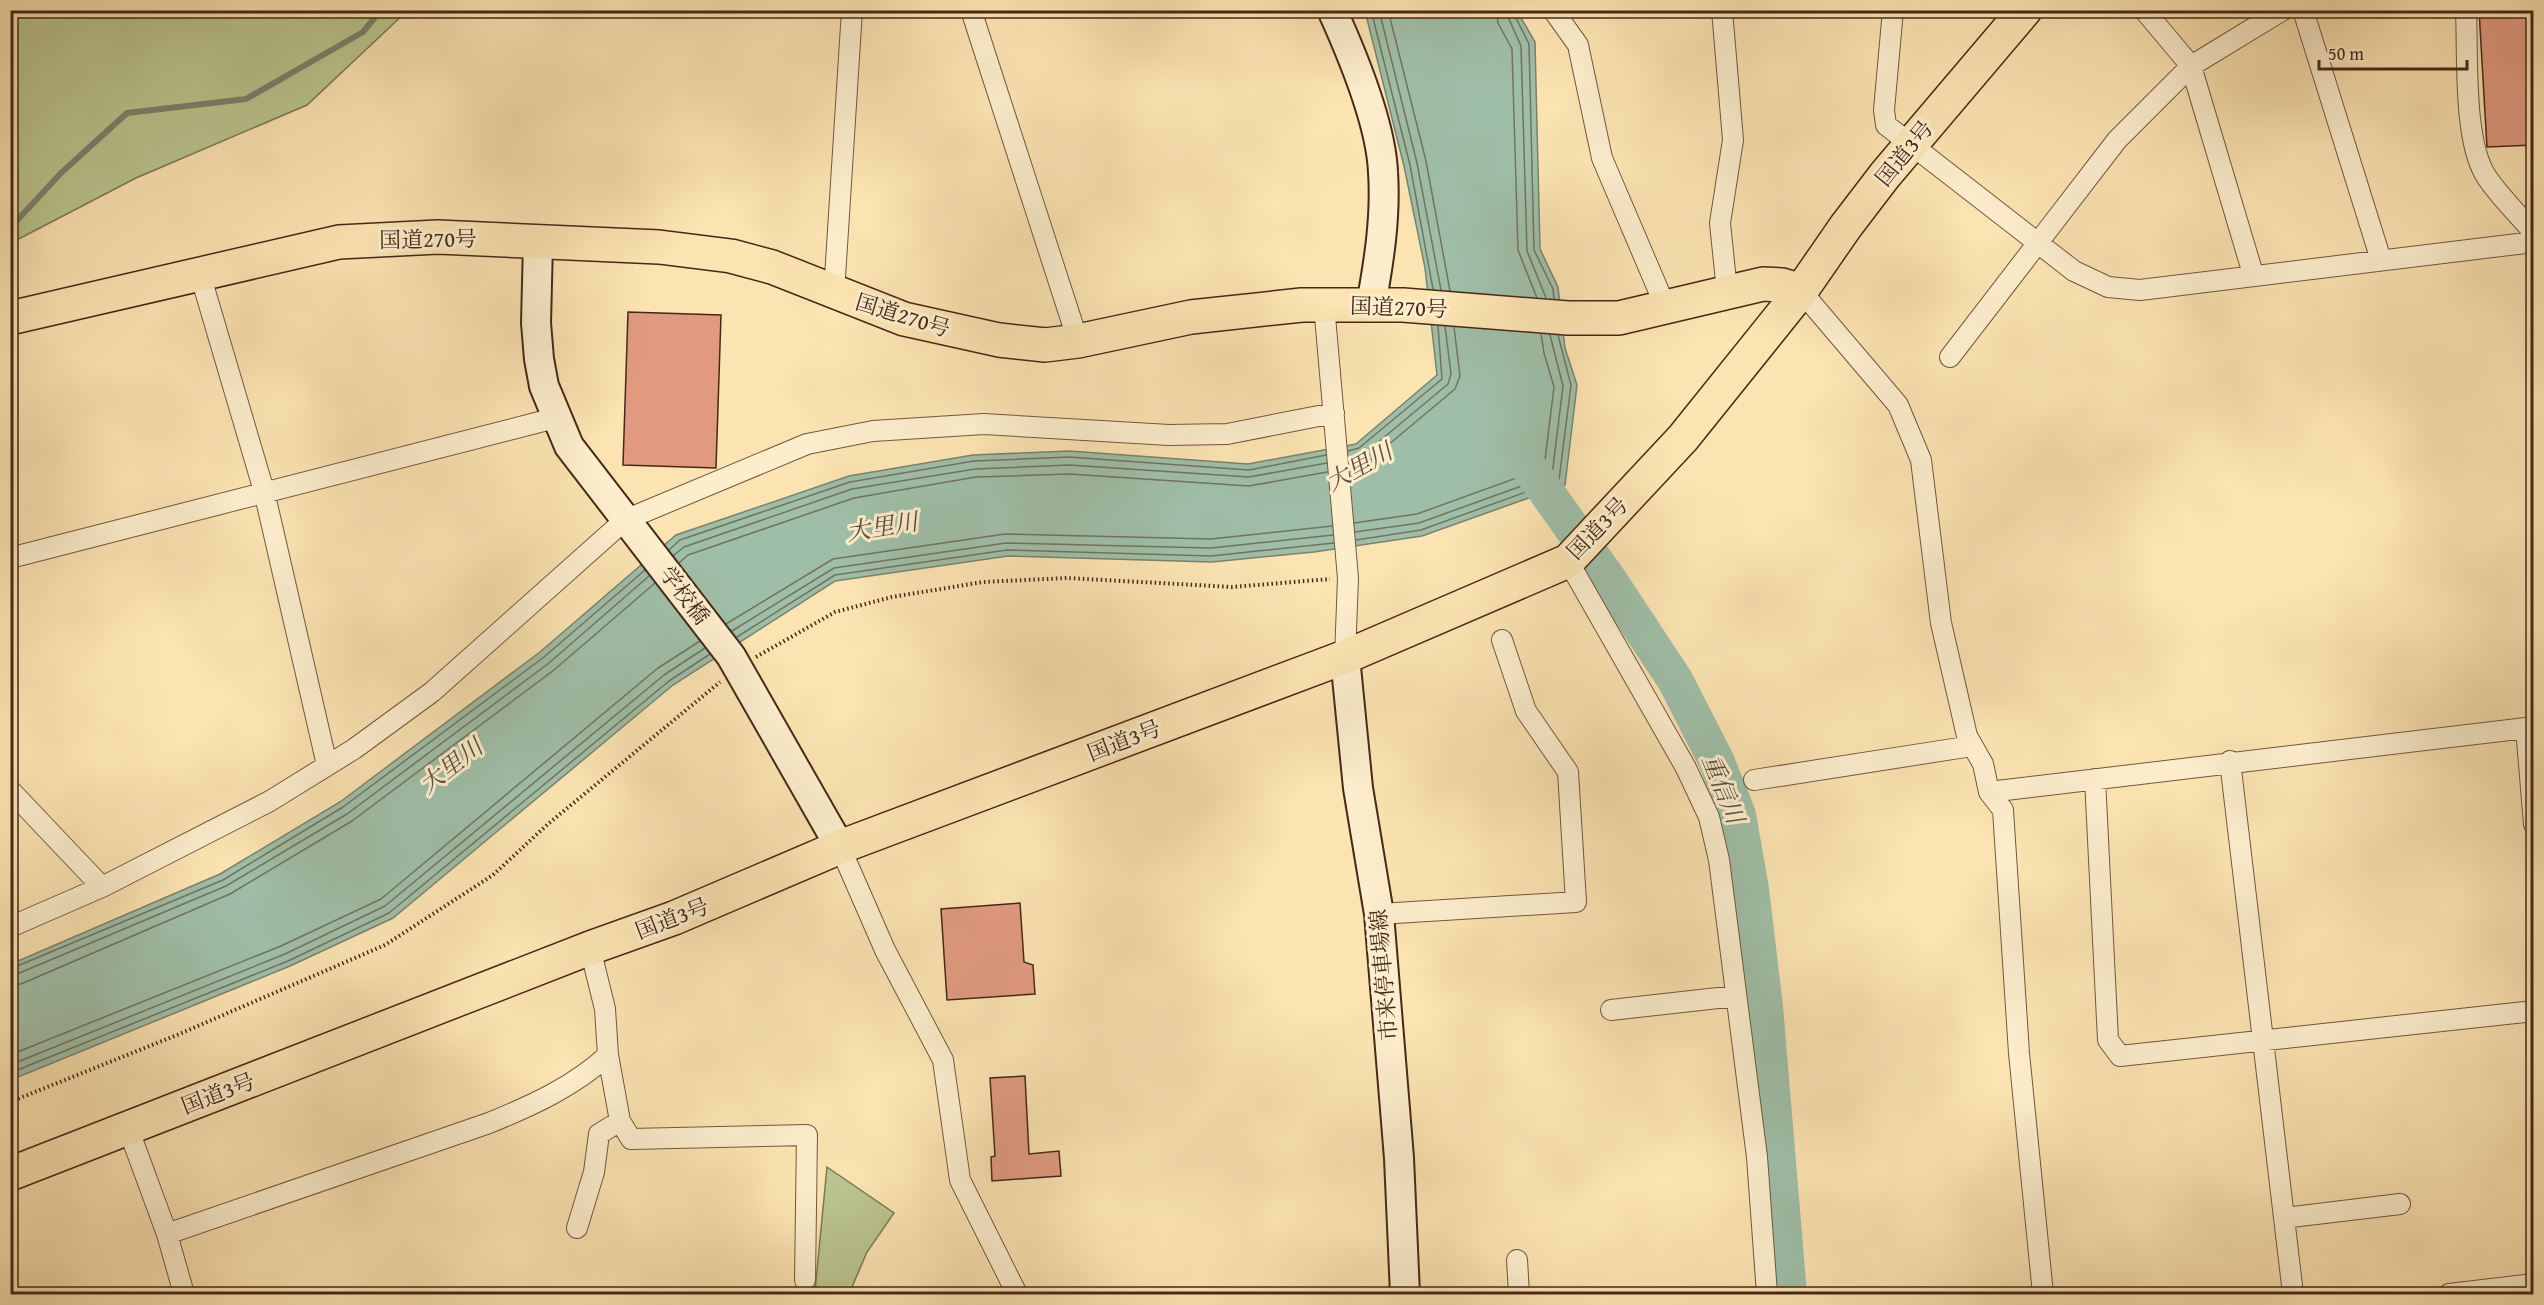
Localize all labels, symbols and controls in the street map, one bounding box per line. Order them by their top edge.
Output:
scale bar [2319,33,2468,71]
text: 50 m [2328,40,2364,67]
street label: 国道3号 [1867,113,1941,193]
street label: 国道270号 [379,222,477,256]
street label: 国道270号 [852,285,954,345]
street label: 国道270号 [1350,289,1448,325]
water label: 大里川 [1319,432,1401,499]
street label: 国道3号 [1559,489,1635,567]
water label: 大里川 [844,503,923,549]
street label: 学校橋 [652,559,718,631]
street label: 国道3号 [1083,711,1165,769]
water label: 大里川 [412,728,492,802]
water label: 重信川 [1694,749,1754,832]
street label: 国道3号 [631,889,713,947]
street label: 市来停車場線 [1361,908,1405,1042]
street label: 国道3号 [177,1064,259,1122]

